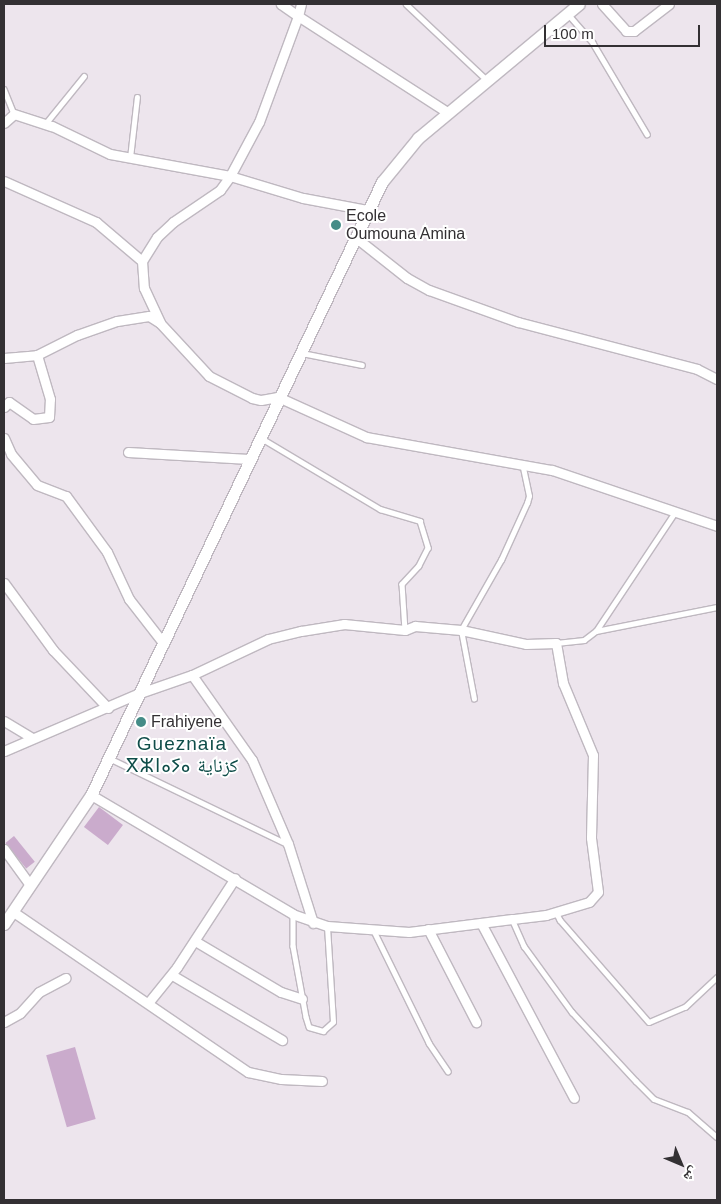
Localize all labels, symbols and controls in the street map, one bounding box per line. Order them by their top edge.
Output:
scale bar [546,15,702,47]
text: 100 m [552,25,594,42]
place label: Ecole Oumouna Amina [346,206,466,244]
marker: Ecole Oumouna Amina [330,219,342,231]
place label: Frahiyene [151,712,222,732]
marker: Frahiyene [135,716,147,728]
district label: Gueznaïa ⴳⵣⵏⴰⵢⴰ كزناية [129,733,235,777]
north arrow [656,1139,706,1189]
text: ش [681,1164,703,1186]

